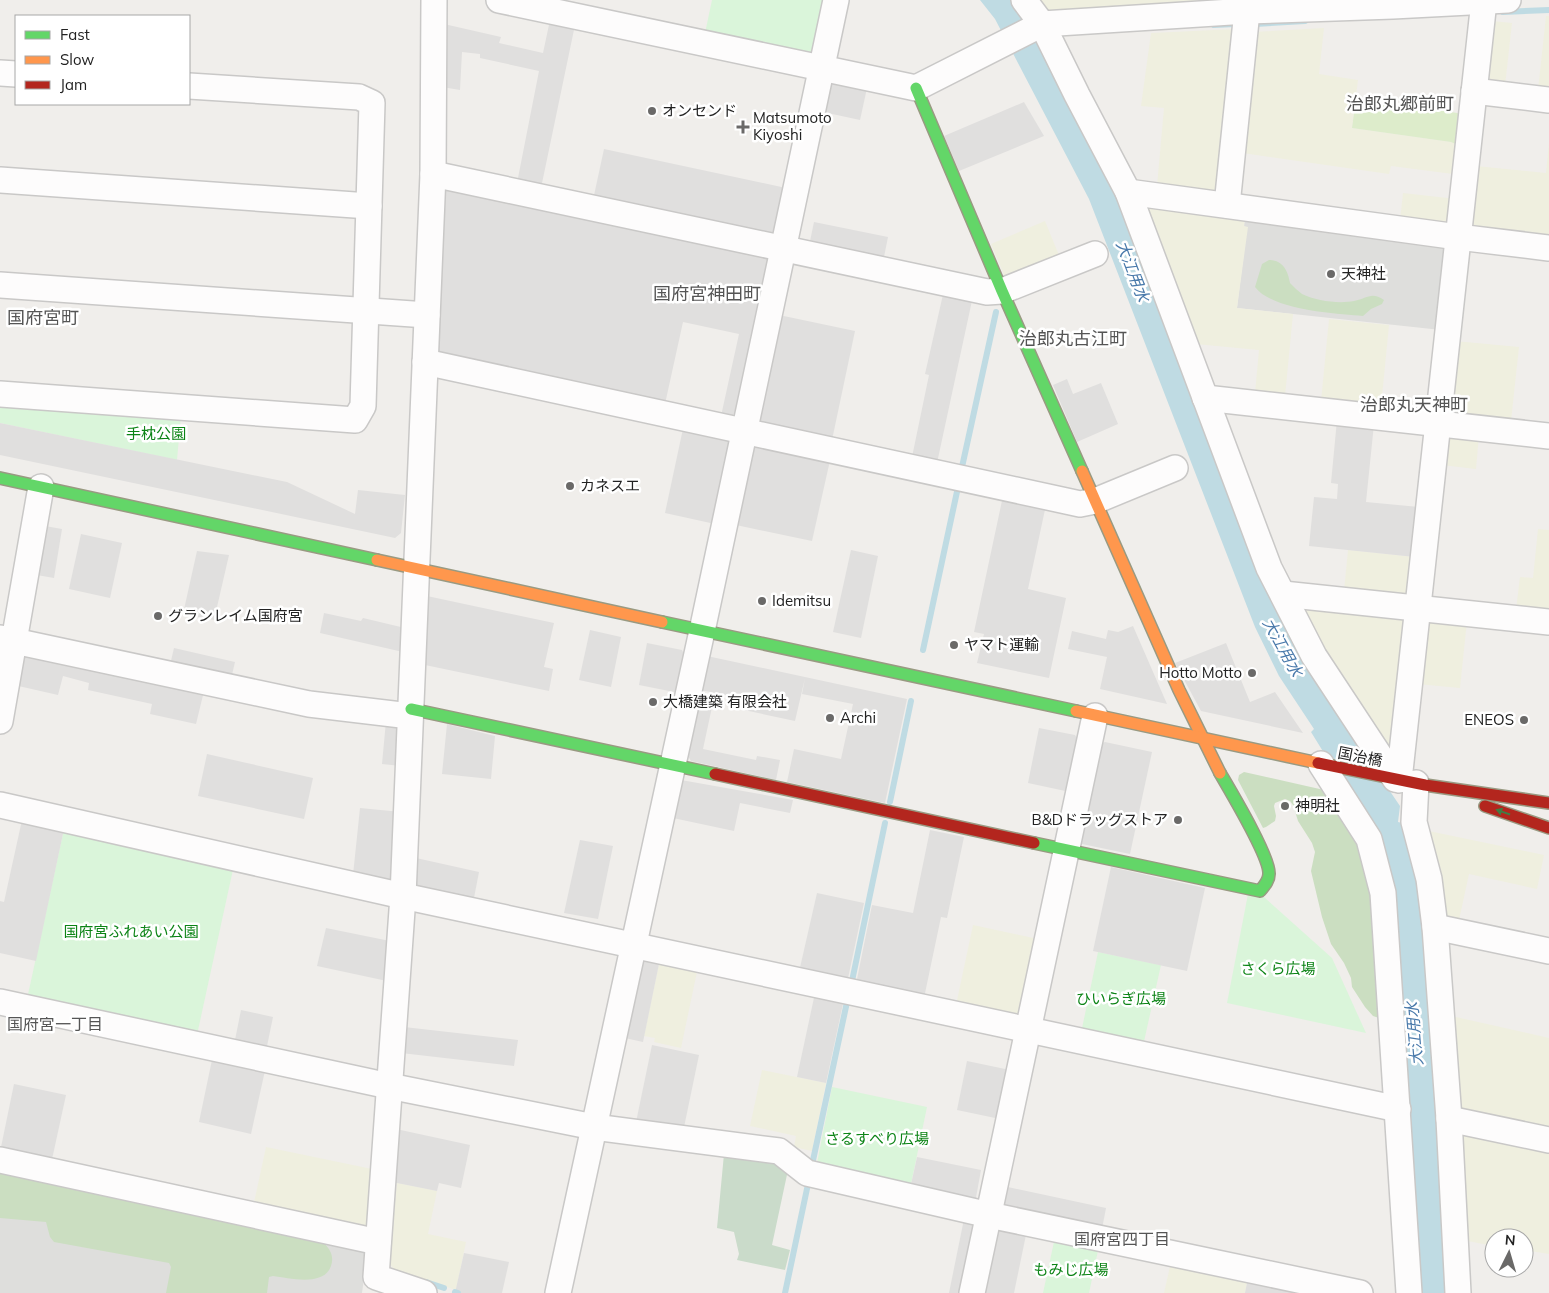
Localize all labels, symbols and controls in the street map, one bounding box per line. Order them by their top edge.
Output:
legend [15,15,190,105]
text: Fast [60,25,90,44]
text: Slow [60,50,94,69]
text: Jam [60,75,87,94]
district label: 治郎丸郷前町 [1346,92,1454,115]
place label: オンセンド [662,101,737,120]
marker: オンセンド [646,105,658,117]
place label: Matsumoto Kiyoshi [753,108,832,144]
marker: Matsumoto Kiyoshi [737,121,749,133]
water label: 大江用水 [1112,238,1155,306]
place label: 天神社 [1341,264,1386,283]
marker: 天神社 [1325,268,1337,280]
district label: 国府宮神田町 [653,282,761,305]
district label: 国府宮町 [7,306,79,329]
district label: 治郎丸古江町 [1019,327,1127,350]
district label: 治郎丸天神町 [1360,393,1468,416]
park label: 手枕公園 [126,424,186,443]
place label: カネスエ [580,476,640,495]
marker: カネスエ [564,480,576,492]
place label: Idemitsu [772,591,831,610]
marker: Idemitsu [756,595,768,607]
place label: グランレイム国府宮 [168,606,303,625]
marker: グランレイム国府宮 [152,610,164,622]
water label: 大江用水 [1259,614,1308,682]
place label: ヤマト運輸 [964,635,1039,654]
marker: ヤマト運輸 [948,639,960,651]
place label: Hotto Motto [1159,663,1242,682]
marker: Hotto Motto [1246,667,1258,679]
place label: 大橋建築 有限会社 [663,692,787,711]
marker: 大橋建築 有限会社 [647,696,659,708]
place label: Archi [840,708,876,727]
place label: ENEOS [1464,710,1514,729]
marker: Archi [824,712,836,724]
marker: ENEOS [1518,714,1530,726]
street label: 国治橋 [1336,743,1384,770]
place label: 神明社 [1295,796,1340,815]
marker: 神明社 [1279,800,1291,812]
one-way arrow [1495,808,1510,816]
place label: B&Dドラッグストア [1032,810,1168,829]
marker: B&Dドラッグストア [1172,814,1184,826]
park label: 国府宮ふれあい公園 [63,922,199,941]
park label: さくら広場 [1240,959,1316,978]
park label: ひいらぎ広場 [1076,989,1166,1008]
water label: 大江用水 [1401,999,1427,1067]
district label: 国府宮一丁目 [7,1014,103,1034]
park label: さるすべり広場 [825,1129,929,1148]
north arrow [1484,1228,1534,1278]
district label: 国府宮四丁目 [1074,1229,1170,1249]
text: N [1504,1231,1516,1249]
park label: もみじ広場 [1033,1260,1109,1279]

